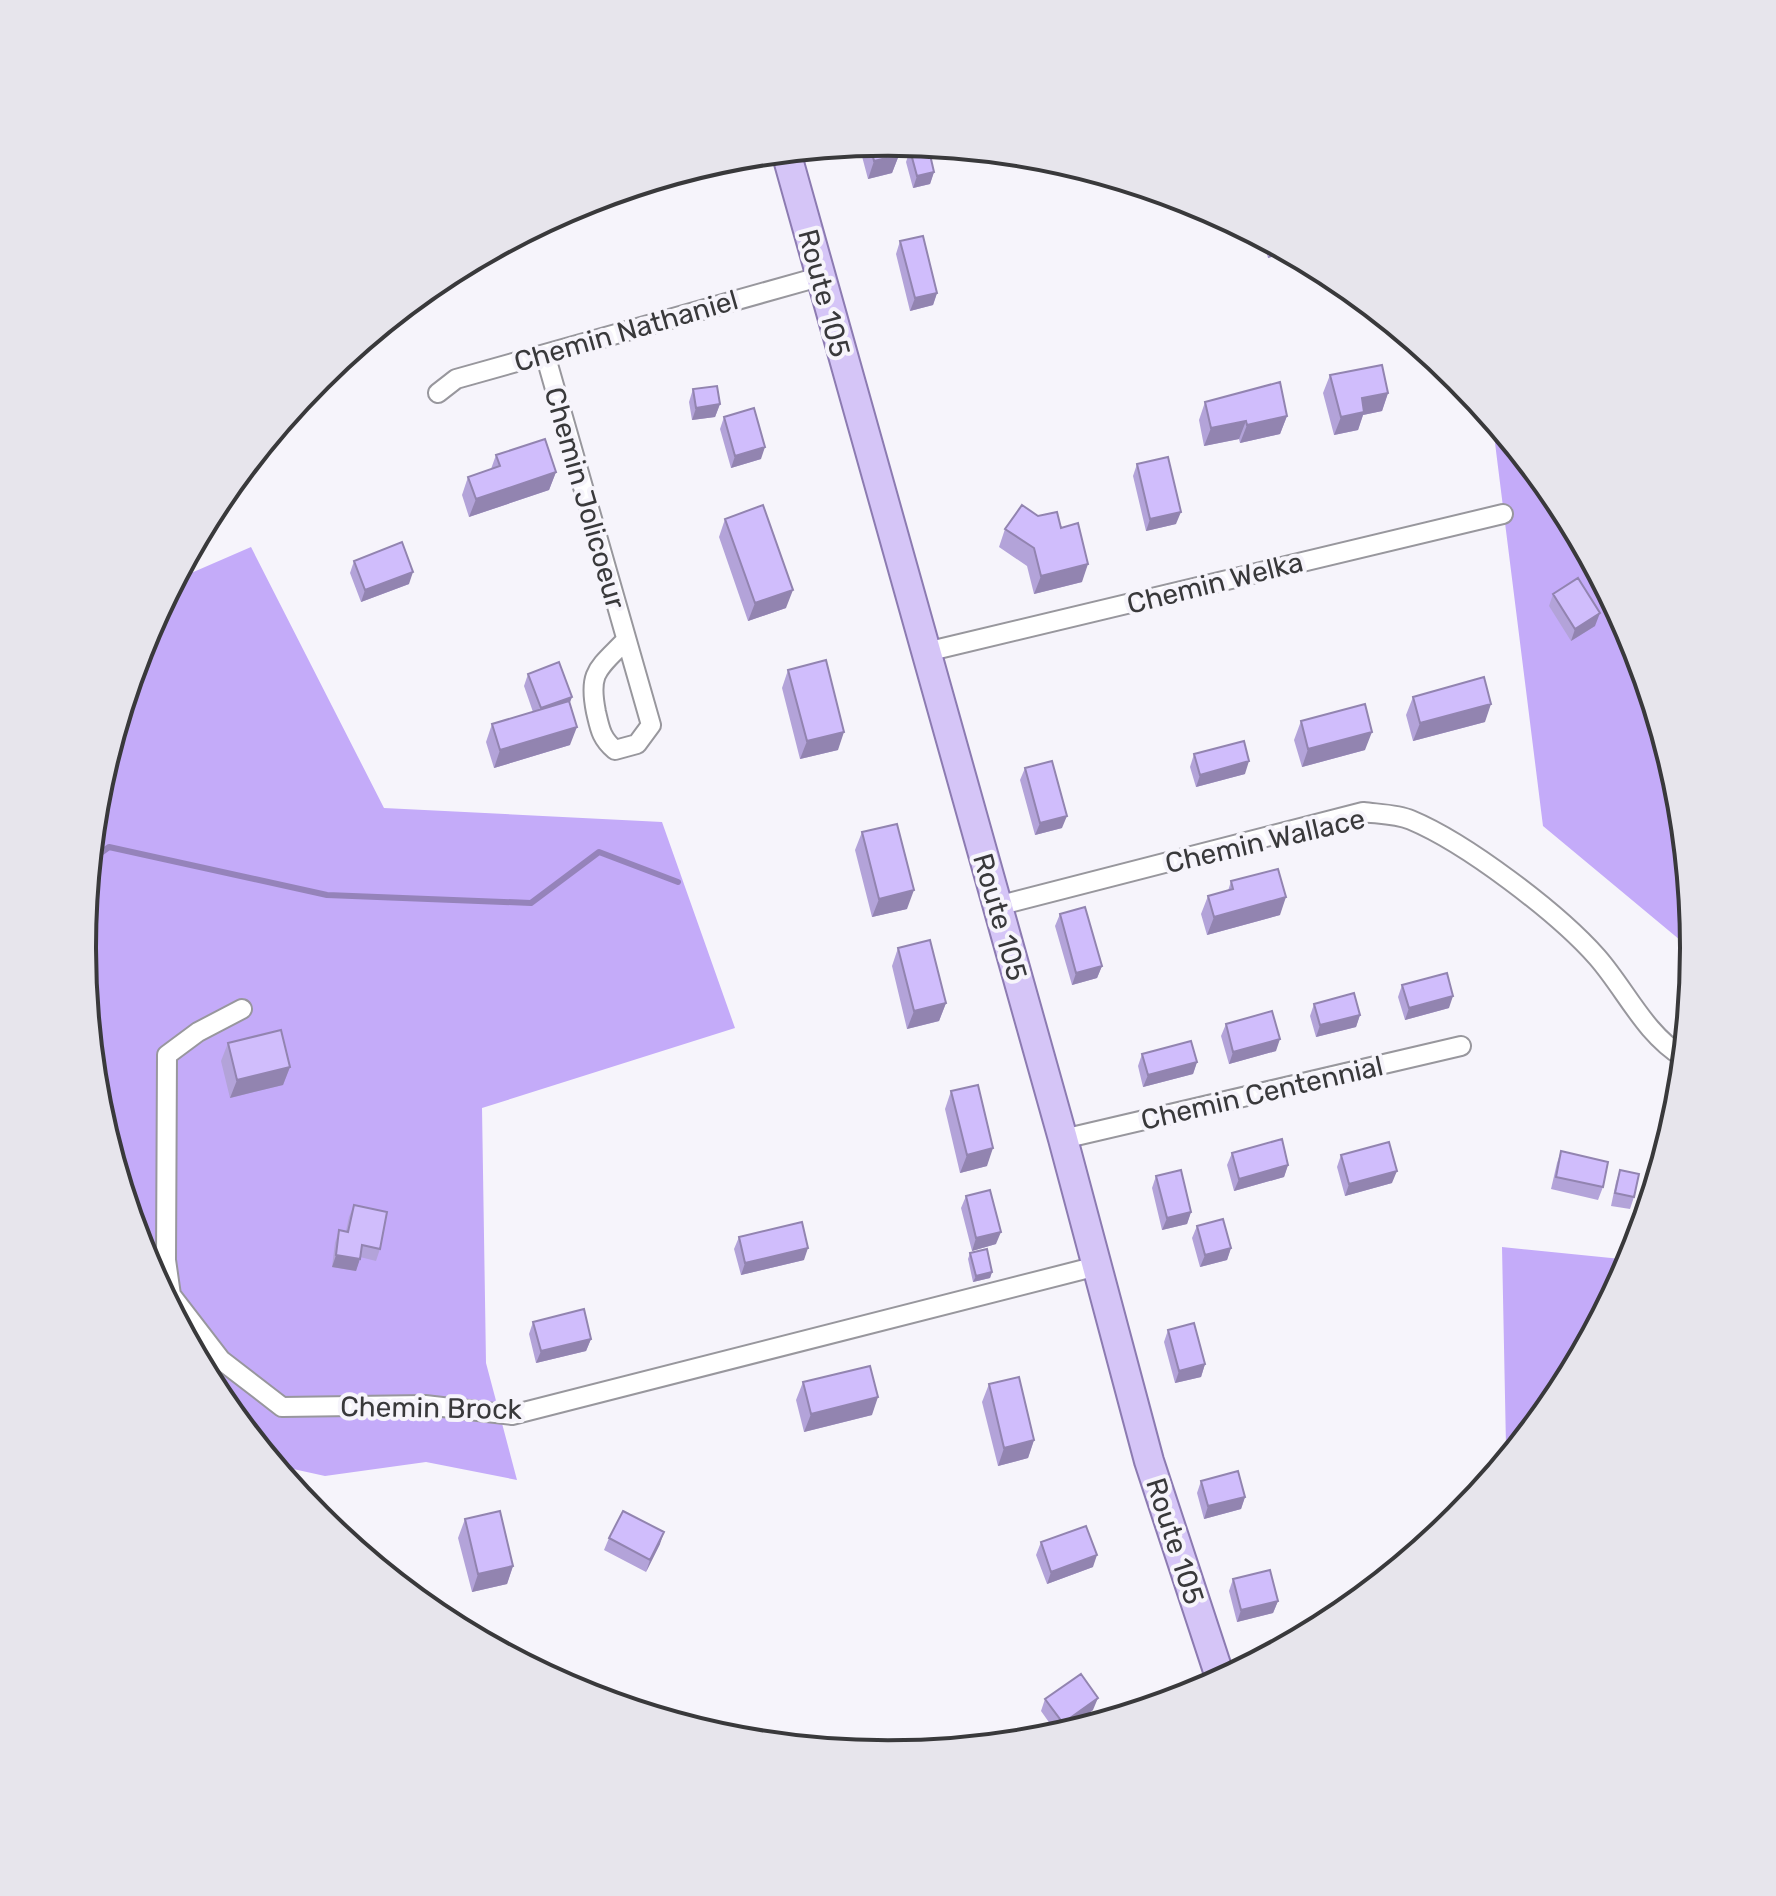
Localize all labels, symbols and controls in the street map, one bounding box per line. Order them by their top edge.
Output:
street label: Route 105 [791,225,857,361]
street label: Chemin Nathaniel [510,283,742,379]
street label: Chemin Jolicoeur [538,383,633,613]
street label: Chemin Welka [1123,545,1307,621]
street label: Chemin Wallace [1162,802,1368,880]
street label: Route 105 [966,849,1034,985]
street label: Chemin Centennial [1138,1049,1386,1137]
street label: Chemin Brock [340,1390,523,1426]
street label: Route 105 [1139,1474,1211,1608]

